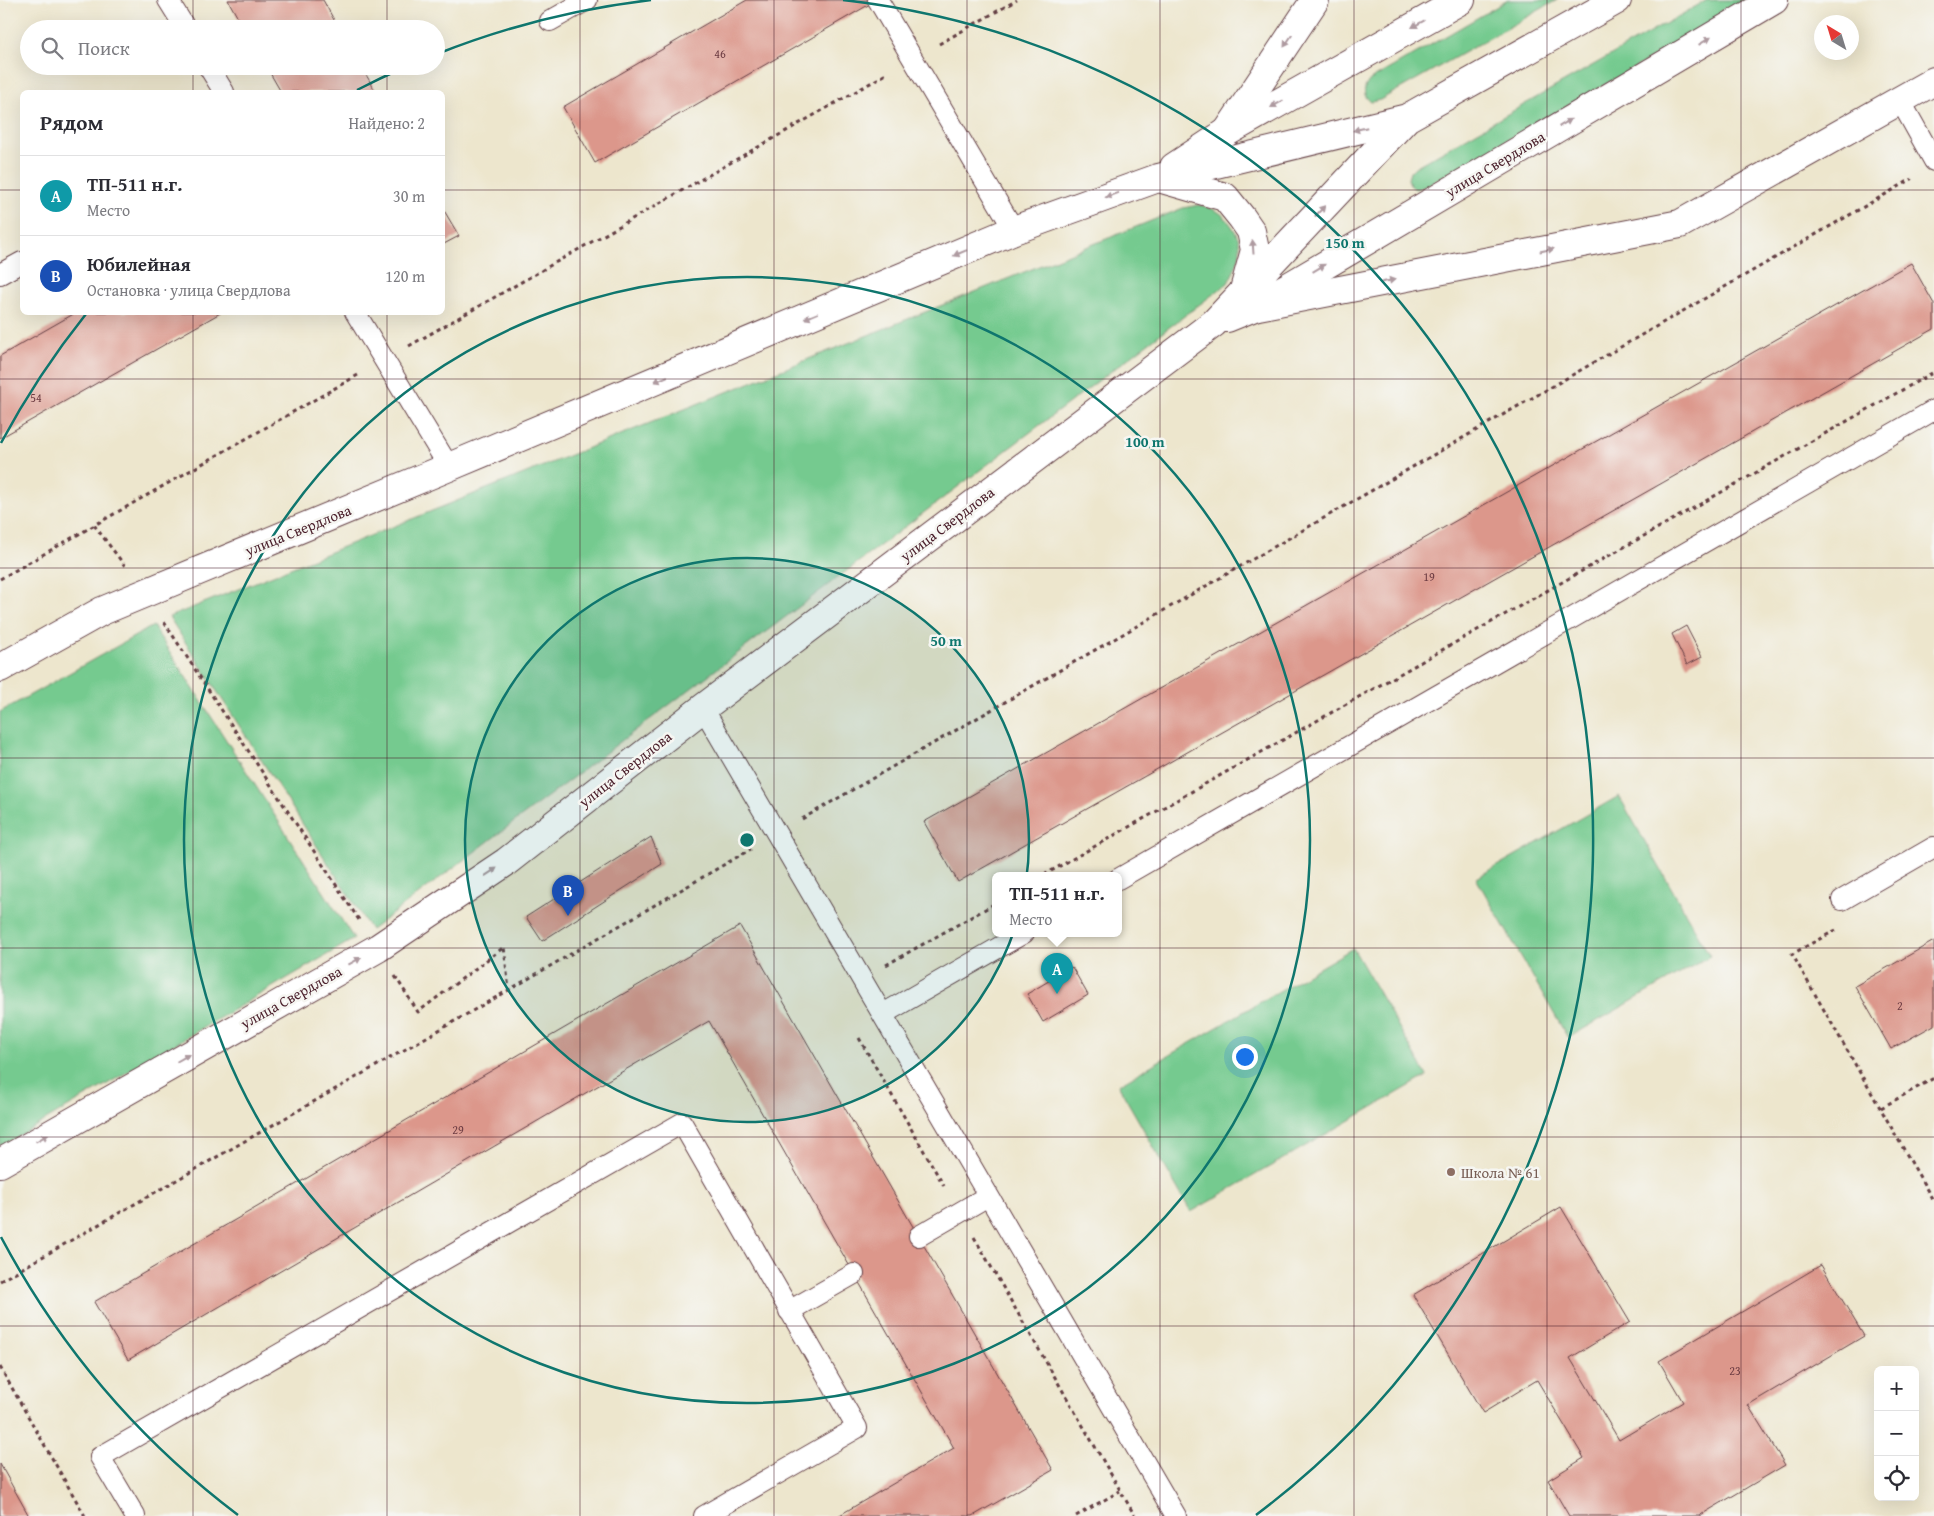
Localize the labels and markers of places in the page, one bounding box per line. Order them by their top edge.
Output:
centre of rings [738,831,756,849]
pin: B [552,875,584,916]
pin: A [1041,953,1073,994]
place label: Школа № 61 [1461,1162,1540,1183]
marker: Школа № 61 [1445,1166,1457,1178]

